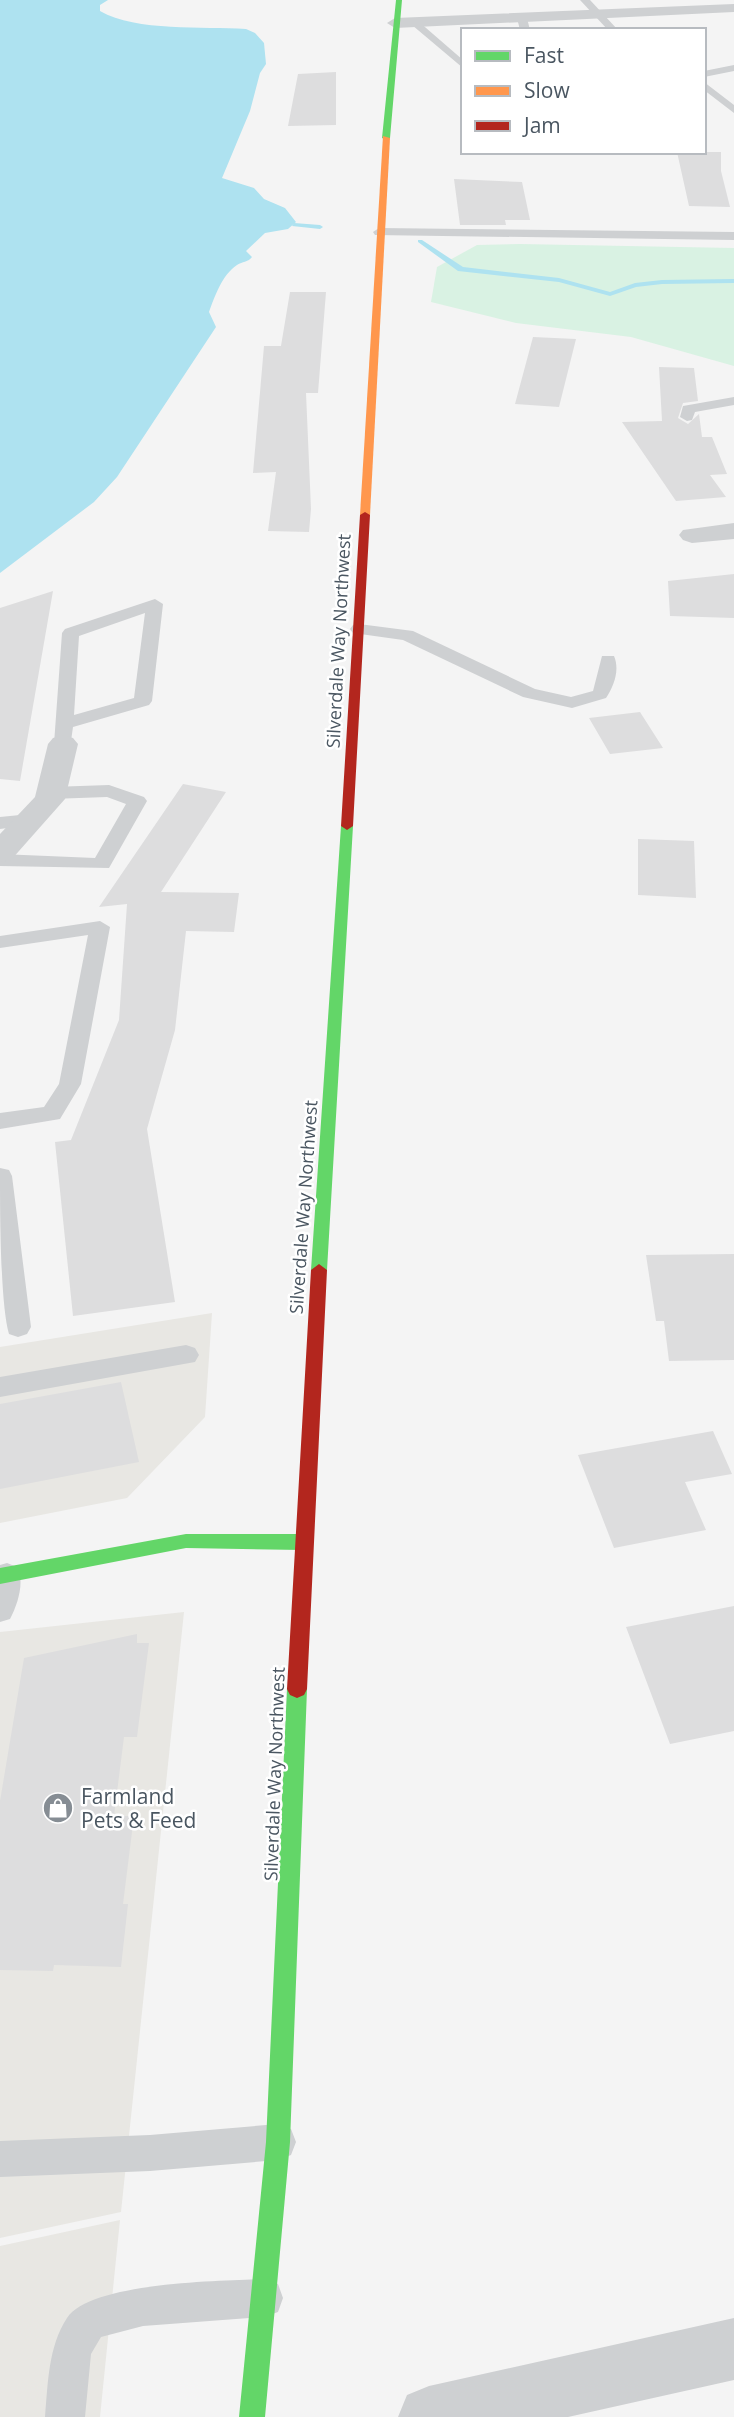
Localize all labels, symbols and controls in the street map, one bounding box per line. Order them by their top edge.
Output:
legend [461,28,706,154]
text: Fast [524,41,564,69]
text: Slow [524,76,570,104]
text: Jam [522,111,561,139]
street label: Silverdale Way Northwest [320,533,356,749]
street label: Silverdale Way Northwest [284,1099,322,1315]
street label: Silverdale Way Northwest [258,1666,290,1882]
place label: Farmland Pets & Feed [81,1782,196,1834]
shop icon: Farmland Pets & Feed [41,1791,75,1825]

